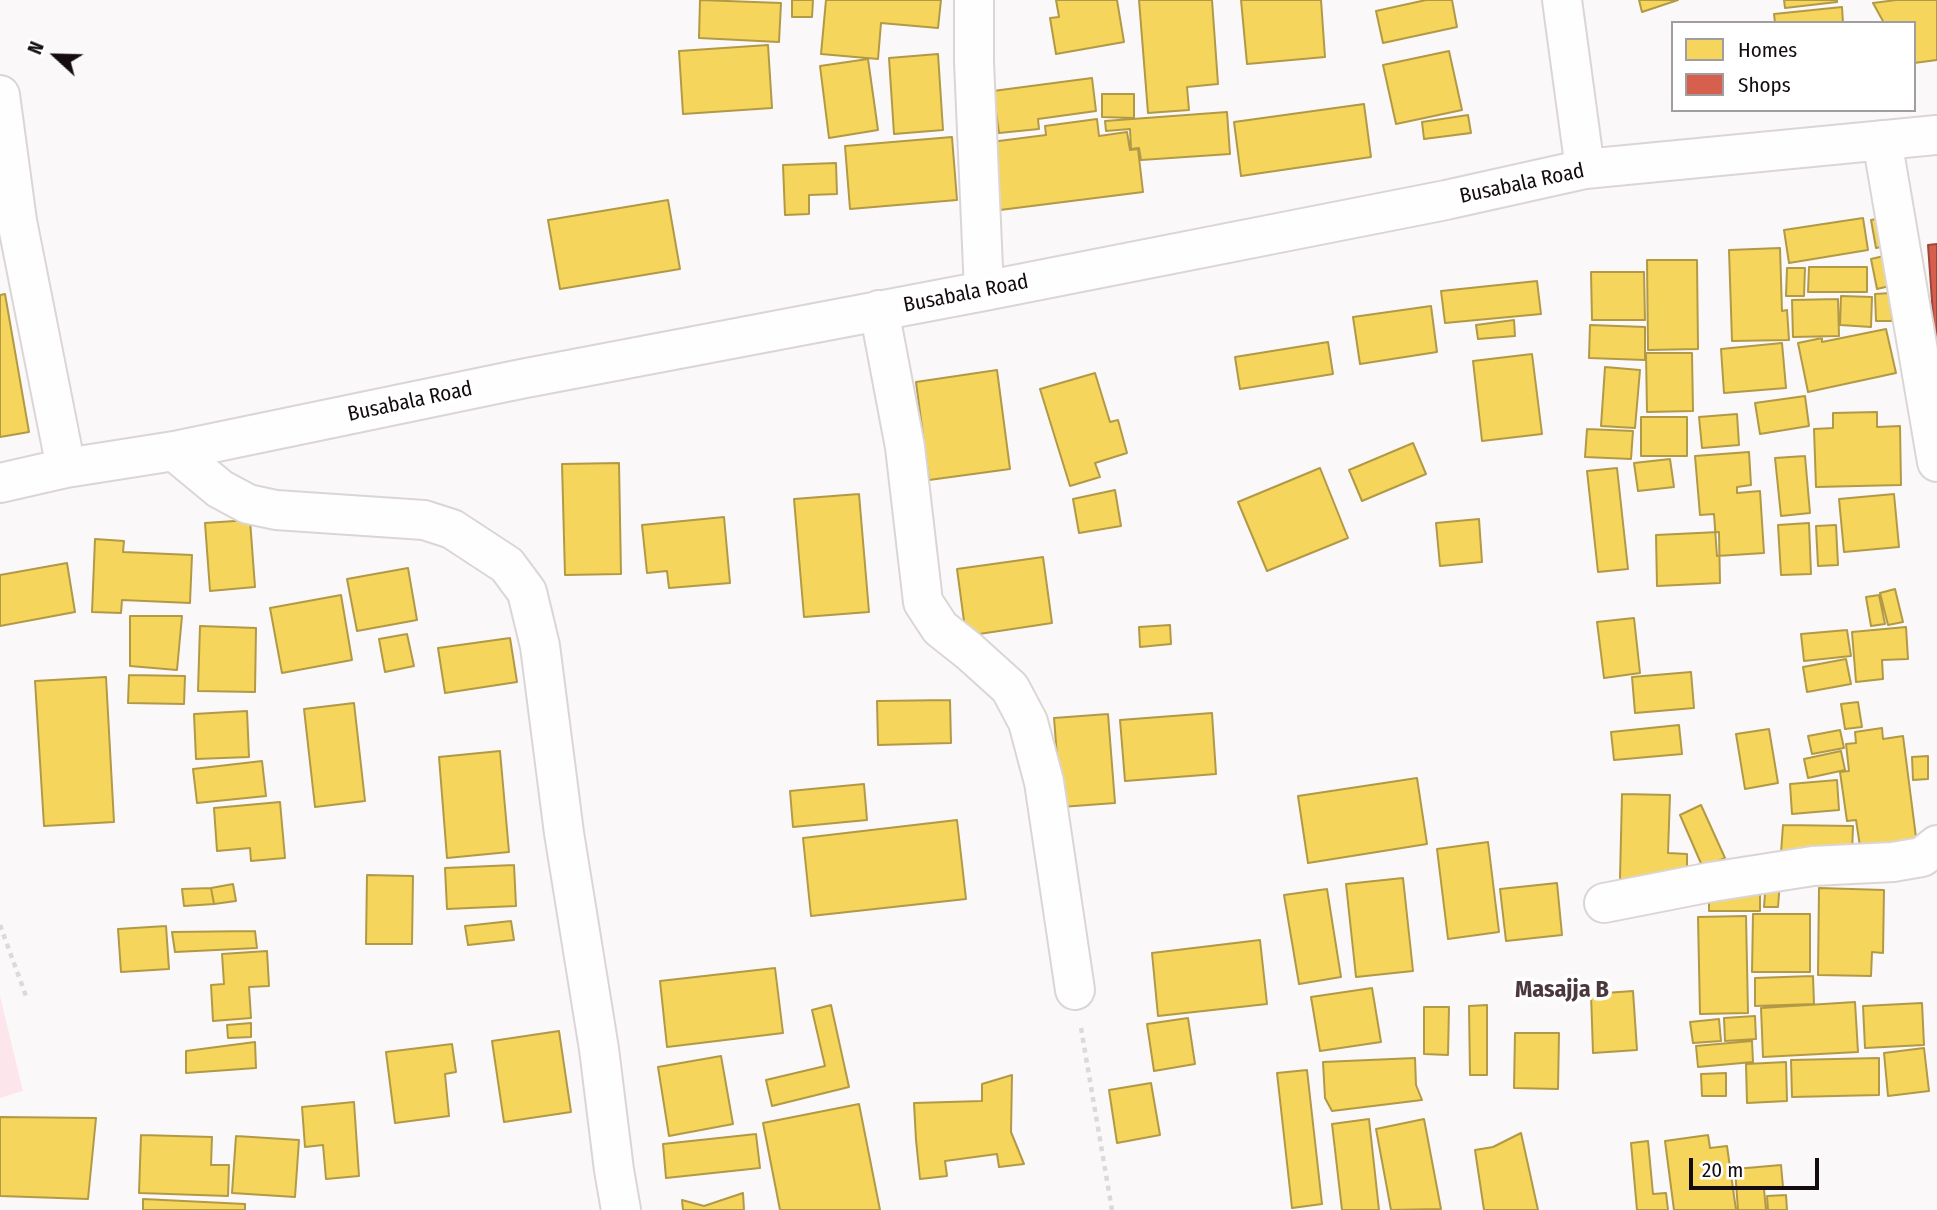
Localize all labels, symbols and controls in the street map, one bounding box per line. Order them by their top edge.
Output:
north arrow [21,21,91,91]
legend [1671,21,1916,112]
text: Homes [1738,37,1797,63]
text: N [23,38,49,58]
text: Shops [1738,72,1791,98]
street label: Busabala Road [1457,158,1587,210]
street label: Busabala Road [901,270,1031,318]
street label: Busabala Road [345,376,475,428]
district label: Masajja B [1515,976,1609,1004]
scale bar [1692,1144,1822,1188]
text: 20 m [1702,1157,1743,1183]

